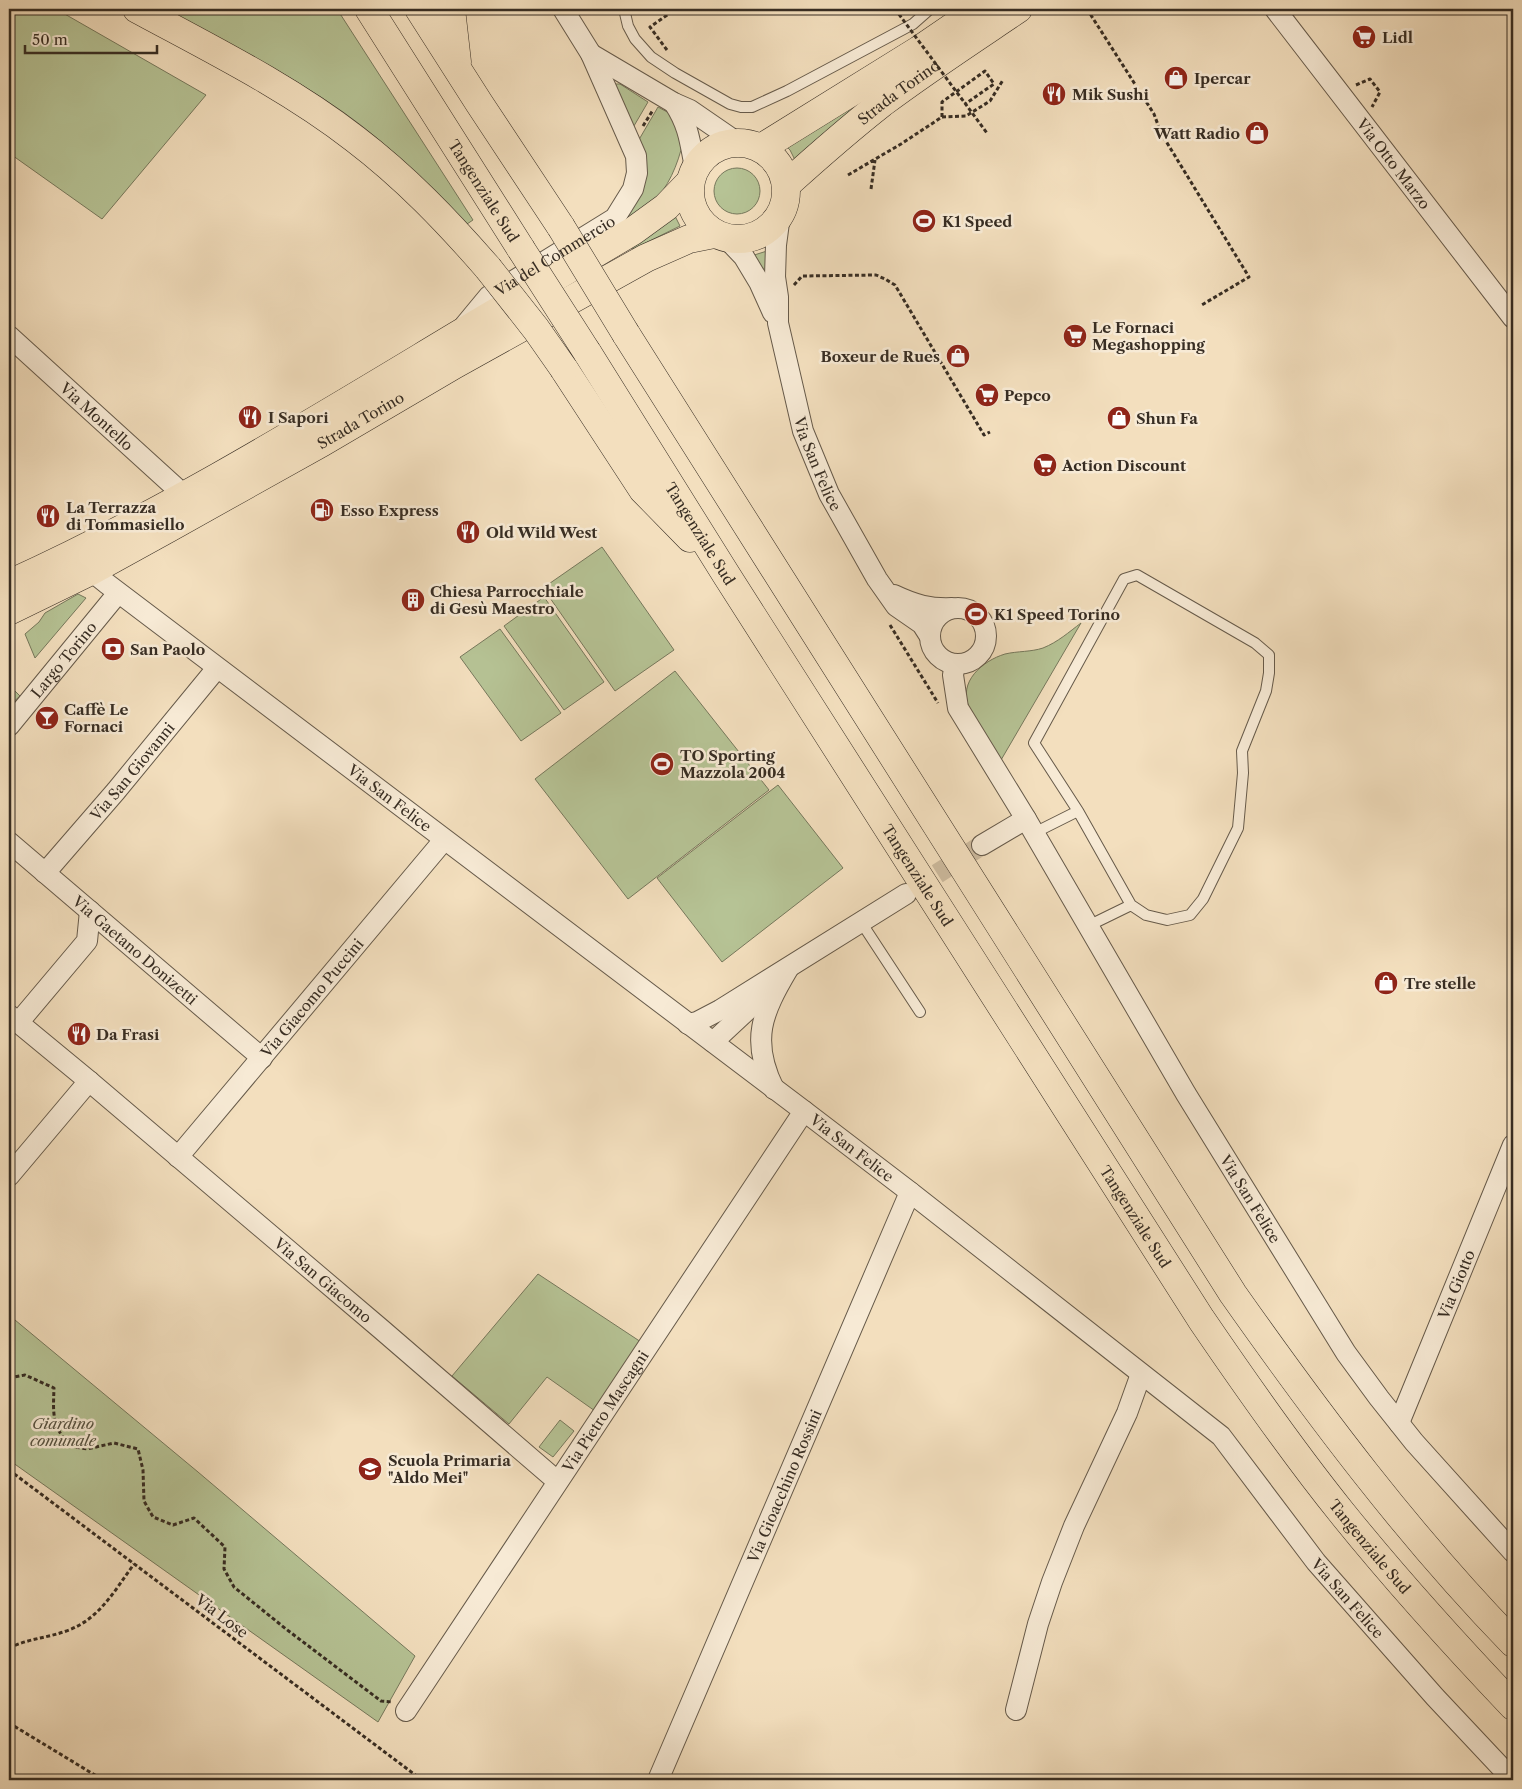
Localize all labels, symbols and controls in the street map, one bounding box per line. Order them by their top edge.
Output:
scale bar [25,22,158,54]
supermarket icon: Lidl [1351,24,1377,50]
place label: Lidl [1382,28,1413,47]
text: 50 m [32,30,68,49]
street label: Strada Torino [853,55,943,129]
shop icon: Ipercar [1163,65,1189,91]
place label: Ipercar [1194,69,1251,88]
restaurant icon: Mik Sushi [1041,81,1067,107]
place label: Mik Sushi [1072,85,1149,104]
street label: Via Otto Marzo [1352,113,1435,213]
shop icon: Watt Radio [1244,120,1270,146]
place label: Watt Radio [1153,124,1240,143]
street label: Tangenziale Sud [445,136,523,245]
sports icon: K1 Speed [911,208,937,234]
street label: Via del Commercio [490,211,618,300]
place label: K1 Speed [942,212,1012,231]
place label: Le Fornaci Megashopping [1092,318,1205,354]
supermarket icon: Le Fornaci Megashopping [1062,323,1088,349]
shop icon: Boxeur de Rues [945,343,971,369]
place label: Boxeur de Rues [820,347,940,366]
street label: Via Montello [56,377,138,454]
supermarket icon: Pepco [974,382,1000,408]
place label: Pepco [1004,386,1051,405]
street label: Strada Torino [313,387,407,453]
restaurant icon: I Sapori [237,404,263,430]
shop icon: Shun Fa [1106,405,1132,431]
place label: I Sapori [268,408,329,427]
place label: Shun Fa [1136,409,1198,428]
street label: Via San Felice [790,414,846,514]
supermarket icon: Action Discount [1032,452,1058,478]
place label: Action Discount [1061,456,1186,475]
street label: Tangenziale Sud [661,479,740,588]
fuel station icon: Esso Express [309,497,335,523]
place label: La Terrazza di Tommasiello [66,498,184,534]
place label: Esso Express [340,501,439,520]
restaurant icon: La Terrazza di Tommasiello [35,503,61,529]
restaurant icon: Old Wild West [455,519,481,545]
place label: Old Wild West [486,523,597,542]
place label: Chiesa Parrocchiale di Gesù Maestro [430,582,584,618]
building icon: Chiesa Parrocchiale di Gesù Maestro [400,587,426,613]
sports icon: K1 Speed Torino [963,601,989,627]
place label: K1 Speed Torino [994,605,1120,624]
street label: Largo Torino [27,617,100,702]
bank icon: San Paolo [100,636,126,662]
place label: San Paolo [130,640,205,659]
place label: Caffè Le Fornaci [64,700,129,736]
bar icon: Caffè Le Fornaci [34,705,60,731]
street label: Via San Giovanni [85,718,178,825]
place label: TO Sporting Mazzola 2004 [680,746,785,782]
sports icon: TO Sporting Mazzola 2004 [649,751,675,777]
street label: Via San Felice [343,759,435,835]
street label: Tangenziale Sud [878,821,957,930]
street label: Via Gaetano Donizetti [68,891,202,1009]
street label: Via Giacomo Puccini [256,934,367,1062]
shop icon: Tre stelle [1373,970,1399,996]
place label: Tre stelle [1404,974,1476,993]
restaurant icon: Da Frasi [66,1021,92,1047]
place label: Da Frasi [96,1025,160,1044]
street label: Via San Felice [806,1109,898,1186]
street label: Via San Felice [1216,1150,1285,1246]
street label: Tangenziale Sud [1096,1162,1175,1271]
street label: Via San Giacomo [270,1232,376,1327]
street label: Via Giotto [1433,1247,1479,1322]
street label: Via Pietro Mascagni [557,1346,652,1476]
street label: Via Gioacchino Rossini [742,1406,825,1566]
park label: Giardino comunale [30,1414,97,1450]
place label: Scuola Primaria "Aldo Mei" [388,1451,511,1487]
school or university icon: Scuola Primaria "Aldo Mei" [357,1456,383,1482]
street label: Tangenziale Sud [1325,1495,1415,1598]
street label: Via San Felice [1307,1553,1388,1642]
street label: Via Lose [191,1589,252,1642]

